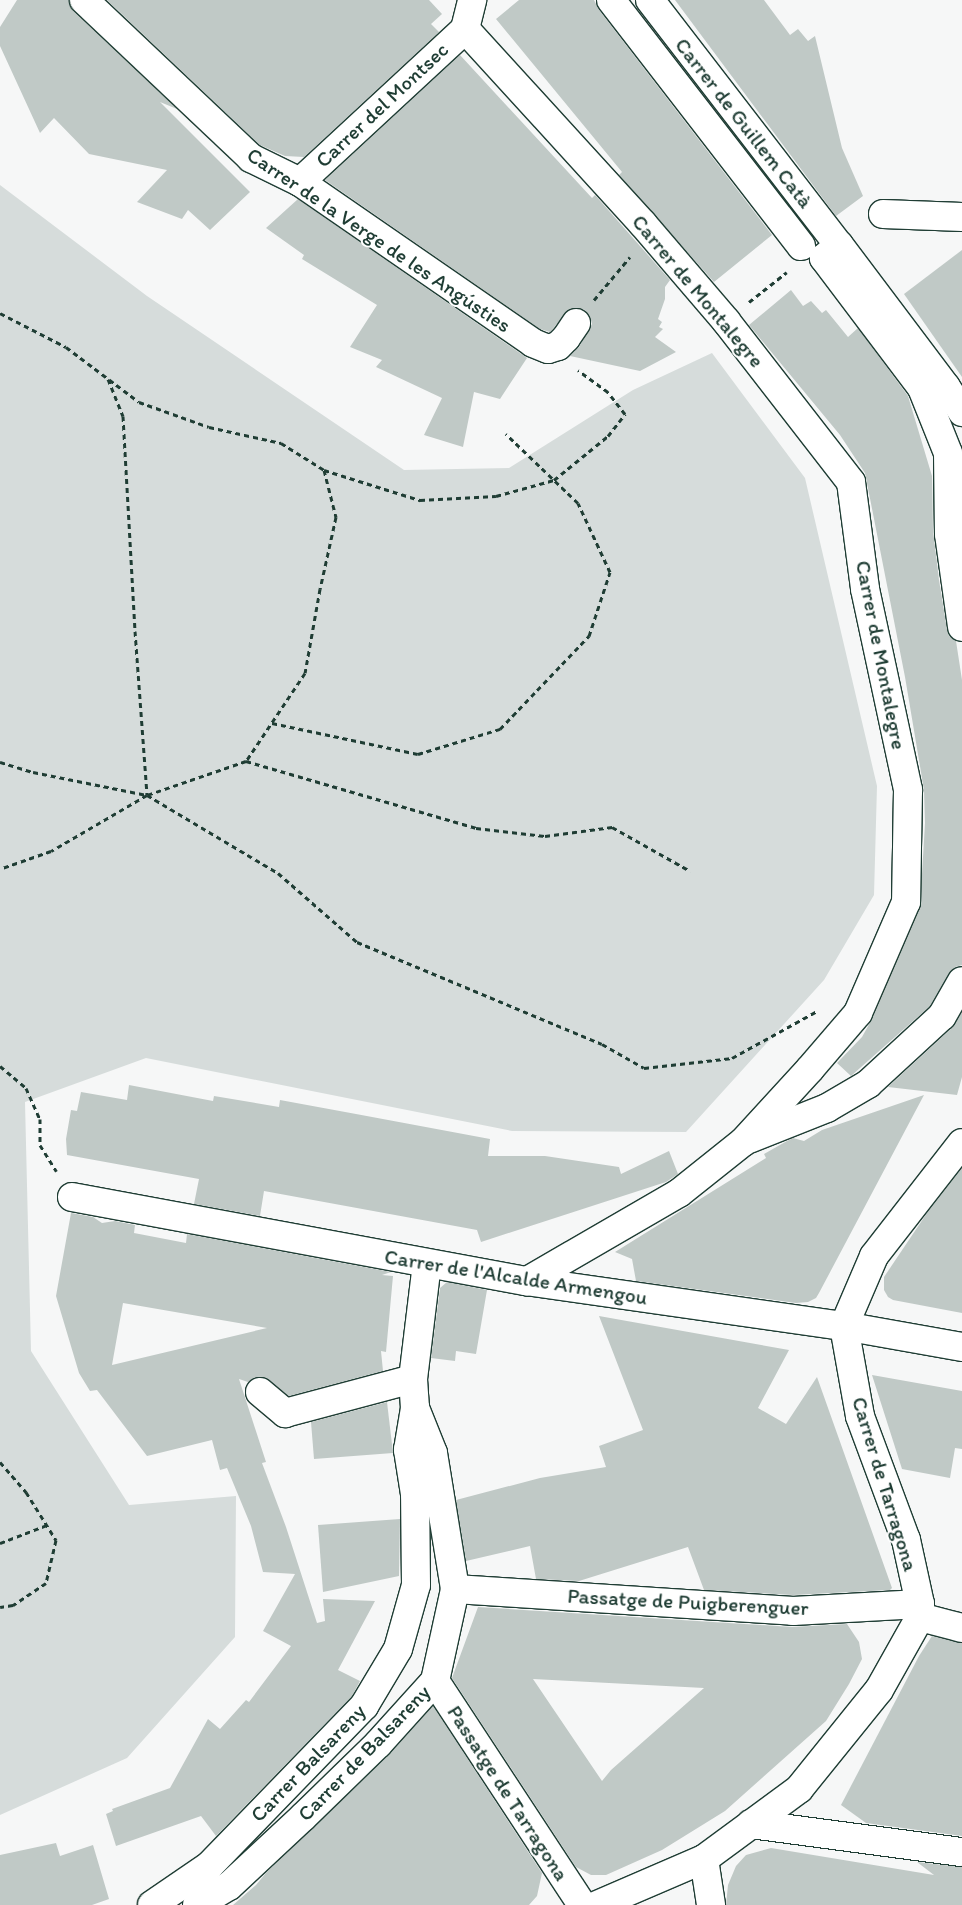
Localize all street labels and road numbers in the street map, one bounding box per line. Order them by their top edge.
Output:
street label: Carrer de Guillem Catà [670,33,818,213]
street label: Carrer del Montsec [310,37,454,173]
street label: Carrer de la Verge de les Angústies [242,142,516,338]
street label: Carrer de Montalegre [627,209,769,373]
street label: Carrer de Montalegre [850,558,912,752]
street label: Carrer de l'Alcalde Armengou [383,1244,649,1310]
street label: Carrer de Tarragona [846,1394,924,1574]
street label: Passatge de Puigberenguer [566,1583,810,1621]
street label: Carrer de Balsareny [292,1679,436,1827]
street label: Carrer Balsareny [245,1699,371,1827]
street label: Passatge de Tarragona [442,1701,574,1885]

